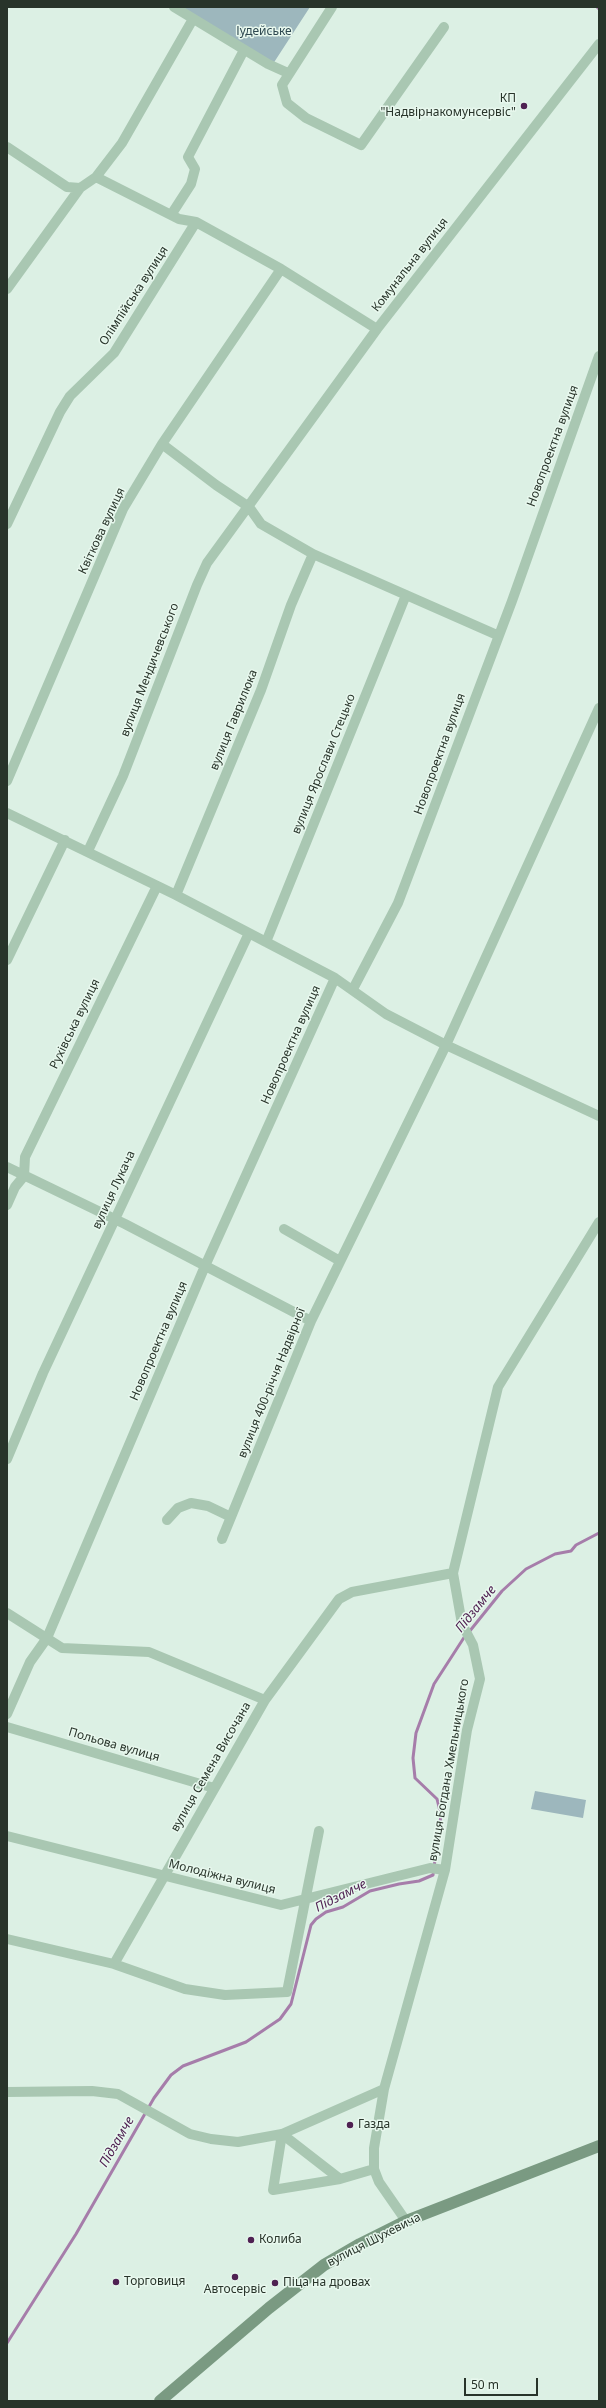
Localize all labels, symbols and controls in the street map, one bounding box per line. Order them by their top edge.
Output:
park label: Іудейське [236,25,292,39]
place label: КП "Надвірнакомунсервіс" [380,92,516,120]
marker: КП "Надвірнакомунсервіс" [519,101,529,111]
street label: Комунальна вулиця [369,215,451,315]
street label: Олімпійська вулиця [97,244,171,348]
street label: Новопроектна вулиця [524,383,582,509]
street label: Квіткова вулиця [76,486,128,576]
street label: вулиця Мендичевського [118,601,182,739]
street label: вулиця Гаврилюка [207,668,261,772]
street label: Новопроектна вулиця [411,691,469,817]
street label: вулиця Ярослави Стецько [289,692,359,836]
street label: Рухівська вулиця [47,977,103,1071]
street label: Новопроектна вулиця [258,983,324,1107]
street label: вулиця Лукача [89,1148,139,1232]
street label: Новопроектна вулиця [127,1279,191,1403]
street label: вулиця 400-річчя Надвірної [235,1306,309,1460]
water label: Підзамче [452,1582,500,1636]
street label: вулиця Богдана Хмельницького [426,1678,472,1862]
street label: вулиця Семена Височана [168,1700,254,1834]
street label: Польова вулиця [67,1725,161,1765]
street label: Молодіжна вулиця [167,1857,277,1897]
water label: Підзамче [313,1876,369,1916]
water label: Підзамче [96,2114,138,2170]
place label: Газда [358,2118,390,2132]
marker: Газда [345,2120,355,2130]
street label: вулиця Шухевича [325,2210,423,2270]
place label: Колиба [259,2233,302,2247]
marker: Колиба [246,2235,256,2245]
marker: Автосервіс [230,2272,240,2282]
place label: Торговиця [124,2275,185,2289]
place label: Піца на дровах [283,2276,370,2290]
marker: Торговиця [111,2277,121,2287]
marker: Піца на дровах [270,2278,280,2288]
place label: Автосервіс [204,2283,266,2297]
scale bar [466,2370,540,2396]
text: 50 m [471,2376,499,2393]

